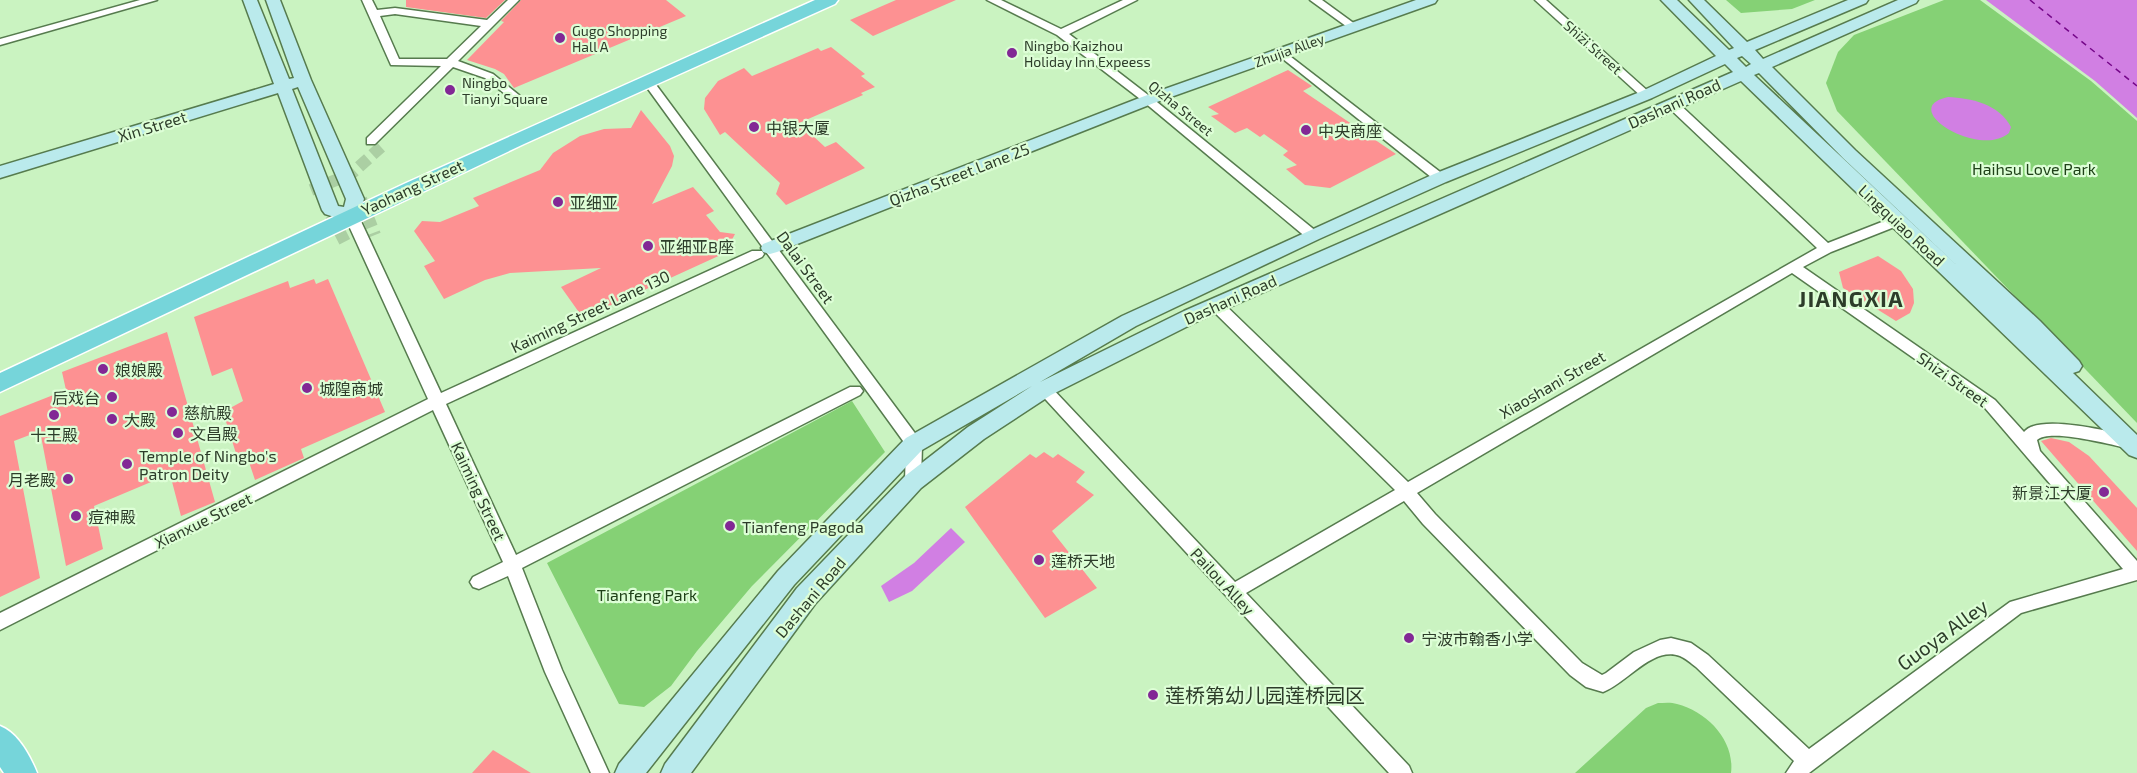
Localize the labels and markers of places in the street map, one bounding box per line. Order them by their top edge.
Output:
place label: Gugo Shopping Hall A [572,22,667,55]
marker: Gugo Shopping Hall A [553,31,567,45]
place label: Ningbo Kaizhou Holiday Inn Expeess [1024,37,1151,70]
marker: Ningbo Kaizhou Holiday Inn Expeess [1005,46,1019,60]
place label: Ningbo Tianyi Square [462,74,548,107]
marker: Ningbo Tianyi Square [443,83,457,97]
place label: 中银大厦 [766,118,830,137]
marker: 中银大厦 [747,120,761,134]
place label: 中央商座 [1318,121,1382,140]
marker: 中央商座 [1299,123,1313,137]
place label: 亚细亚 [570,193,618,212]
marker: 亚细亚 [551,195,565,209]
place label: 亚细亚B座 [660,237,734,256]
marker: 亚细亚B座 [641,239,655,253]
place label: 娘娘殿 [115,360,163,379]
marker: 娘娘殿 [96,362,110,376]
place label: 城隍商城 [319,379,383,398]
marker: 城隍商城 [300,381,314,395]
place label: 后戏台 [52,388,100,407]
marker: 后戏台 [105,390,119,404]
place label: 慈航殿 [184,403,232,422]
marker: 慈航殿 [165,405,179,419]
marker: 十王殿 [47,408,61,422]
place label: 大殿 [124,410,156,429]
marker: 大殿 [105,412,119,426]
place label: 文昌殿 [190,424,238,443]
place label: 十王殿 [30,425,78,444]
marker: 文昌殿 [171,426,185,440]
place label: Temple of Ningbo's Patron Deity [139,446,277,483]
marker: Temple of Ningbo's Patron Deity [120,457,134,471]
place label: 月老殿 [8,470,56,489]
marker: 月老殿 [61,472,75,486]
place label: 新景江大厦 [2012,483,2092,502]
marker: 新景江大厦 [2097,485,2111,499]
place label: 痘神殿 [88,507,136,526]
marker: 痘神殿 [69,509,83,523]
place label: Tianfeng Pagoda [742,517,864,536]
marker: Tianfeng Pagoda [723,519,737,533]
place label: 莲桥天地 [1051,551,1115,570]
marker: 莲桥天地 [1032,553,1046,567]
place label: 宁波市翰香小学 [1421,629,1533,648]
marker: 宁波市翰香小学 [1402,631,1416,645]
place label: 莲桥第幼儿园莲桥园区 [1165,683,1365,707]
marker: 莲桥第幼儿园莲桥园区 [1146,688,1160,702]

